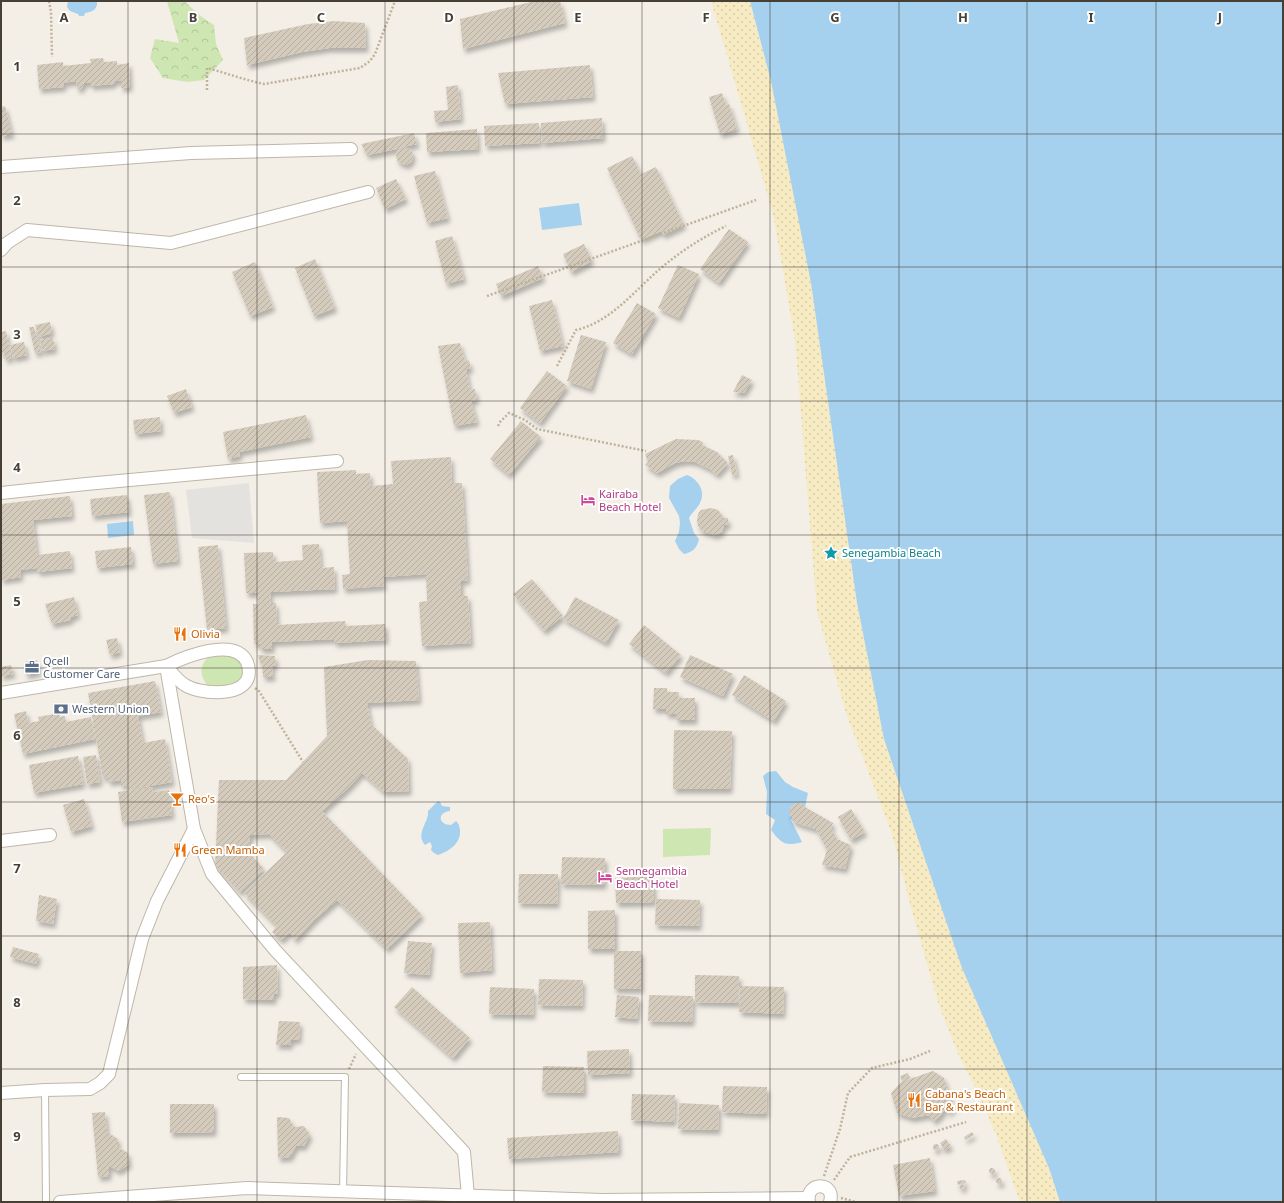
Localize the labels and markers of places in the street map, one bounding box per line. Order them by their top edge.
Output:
place label: Kairaba Beach Hotel [599,486,661,514]
hotel icon: Kairaba Beach Hotel [580,492,596,508]
place icon: Senegambia Beach [823,545,839,561]
place label: Senegambia Beach [842,545,941,560]
restaurant icon: Olivia [172,626,188,642]
place label: Olivia [191,626,220,641]
place label: Qcell Customer Care [43,653,120,681]
office icon: Qcell Customer Care [24,659,40,675]
bank icon: Western Union [53,701,69,717]
place label: Western Union [72,701,149,716]
bar icon: Reo's [169,791,185,807]
place label: Reo's [188,791,215,806]
restaurant icon: Green Mamba [172,842,188,858]
place label: Green Mamba [191,842,265,857]
place label: Sennegambia Beach Hotel [616,863,687,891]
hotel icon: Sennegambia Beach Hotel [597,869,613,885]
place label: Cabana's Beach Bar & Restaurant [925,1086,1013,1114]
restaurant icon: Cabana's Beach Bar & Restaurant [906,1092,922,1108]

